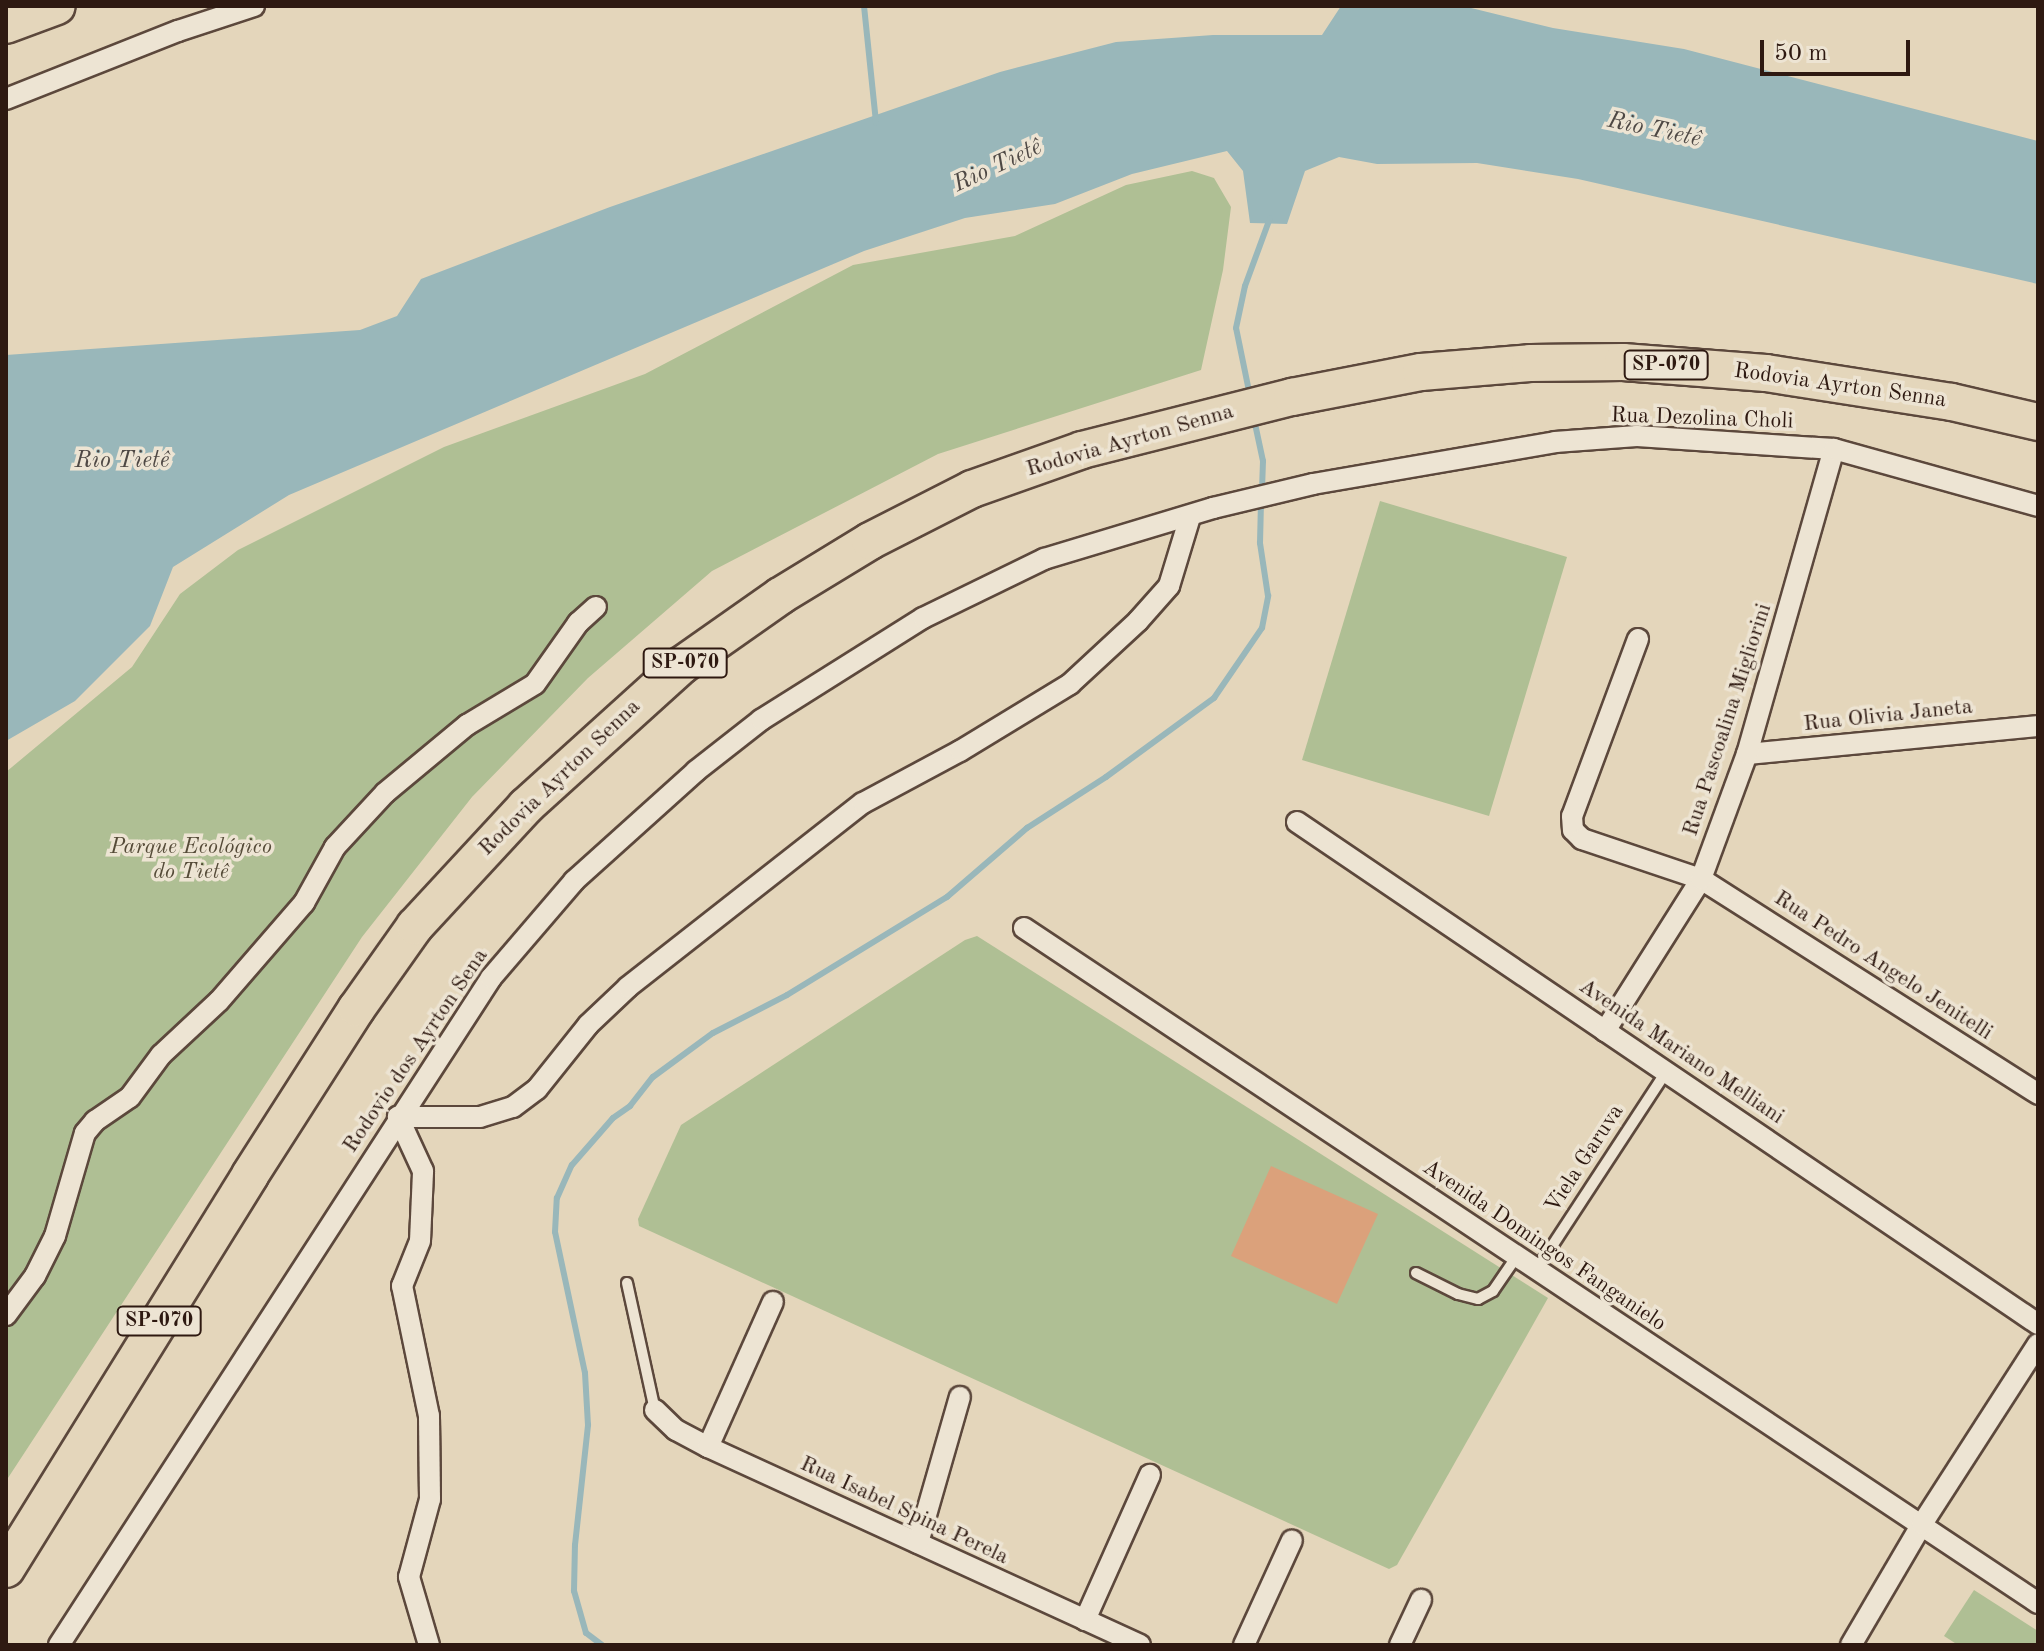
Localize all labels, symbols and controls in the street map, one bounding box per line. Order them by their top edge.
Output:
scale bar [1764,24,1914,74]
text: 50 m [1774,42,1828,66]
water label: Rio Tietê [1605,107,1703,155]
water label: Rio Tietê [949,134,1047,200]
road number: SP-070 [1622,349,1710,381]
street label: Rodovia Ayrton Senna [1732,358,1948,414]
street label: Rodovia Ayrton Senna [1023,399,1237,483]
street label: Rua Dezolina Choli [1610,403,1794,435]
water label: Rio Tietê [74,448,170,476]
street label: Rua Pascoalina Migliorini [1678,600,1778,840]
road number: SP-070 [641,647,729,679]
street label: Rodovia Ayrton Senna [474,694,646,862]
street label: Rua Olivia Janeta [1802,694,1974,738]
park label: Parque Ecológico do Tietê [110,834,272,886]
street label: Rua Pedro Angelo Jenitelli [1769,885,1997,1047]
street label: Rodovio dos Ayrton Sena [338,944,494,1158]
street label: Avenida Mariano Melliani [1573,974,1789,1130]
street label: Viela Garuva [1540,1100,1630,1218]
street label: Avenida Domingos Fanganielo [1417,1155,1671,1337]
road number: SP-070 [115,1305,203,1337]
street label: Rua Isabel Spina Perela [796,1451,1012,1571]

